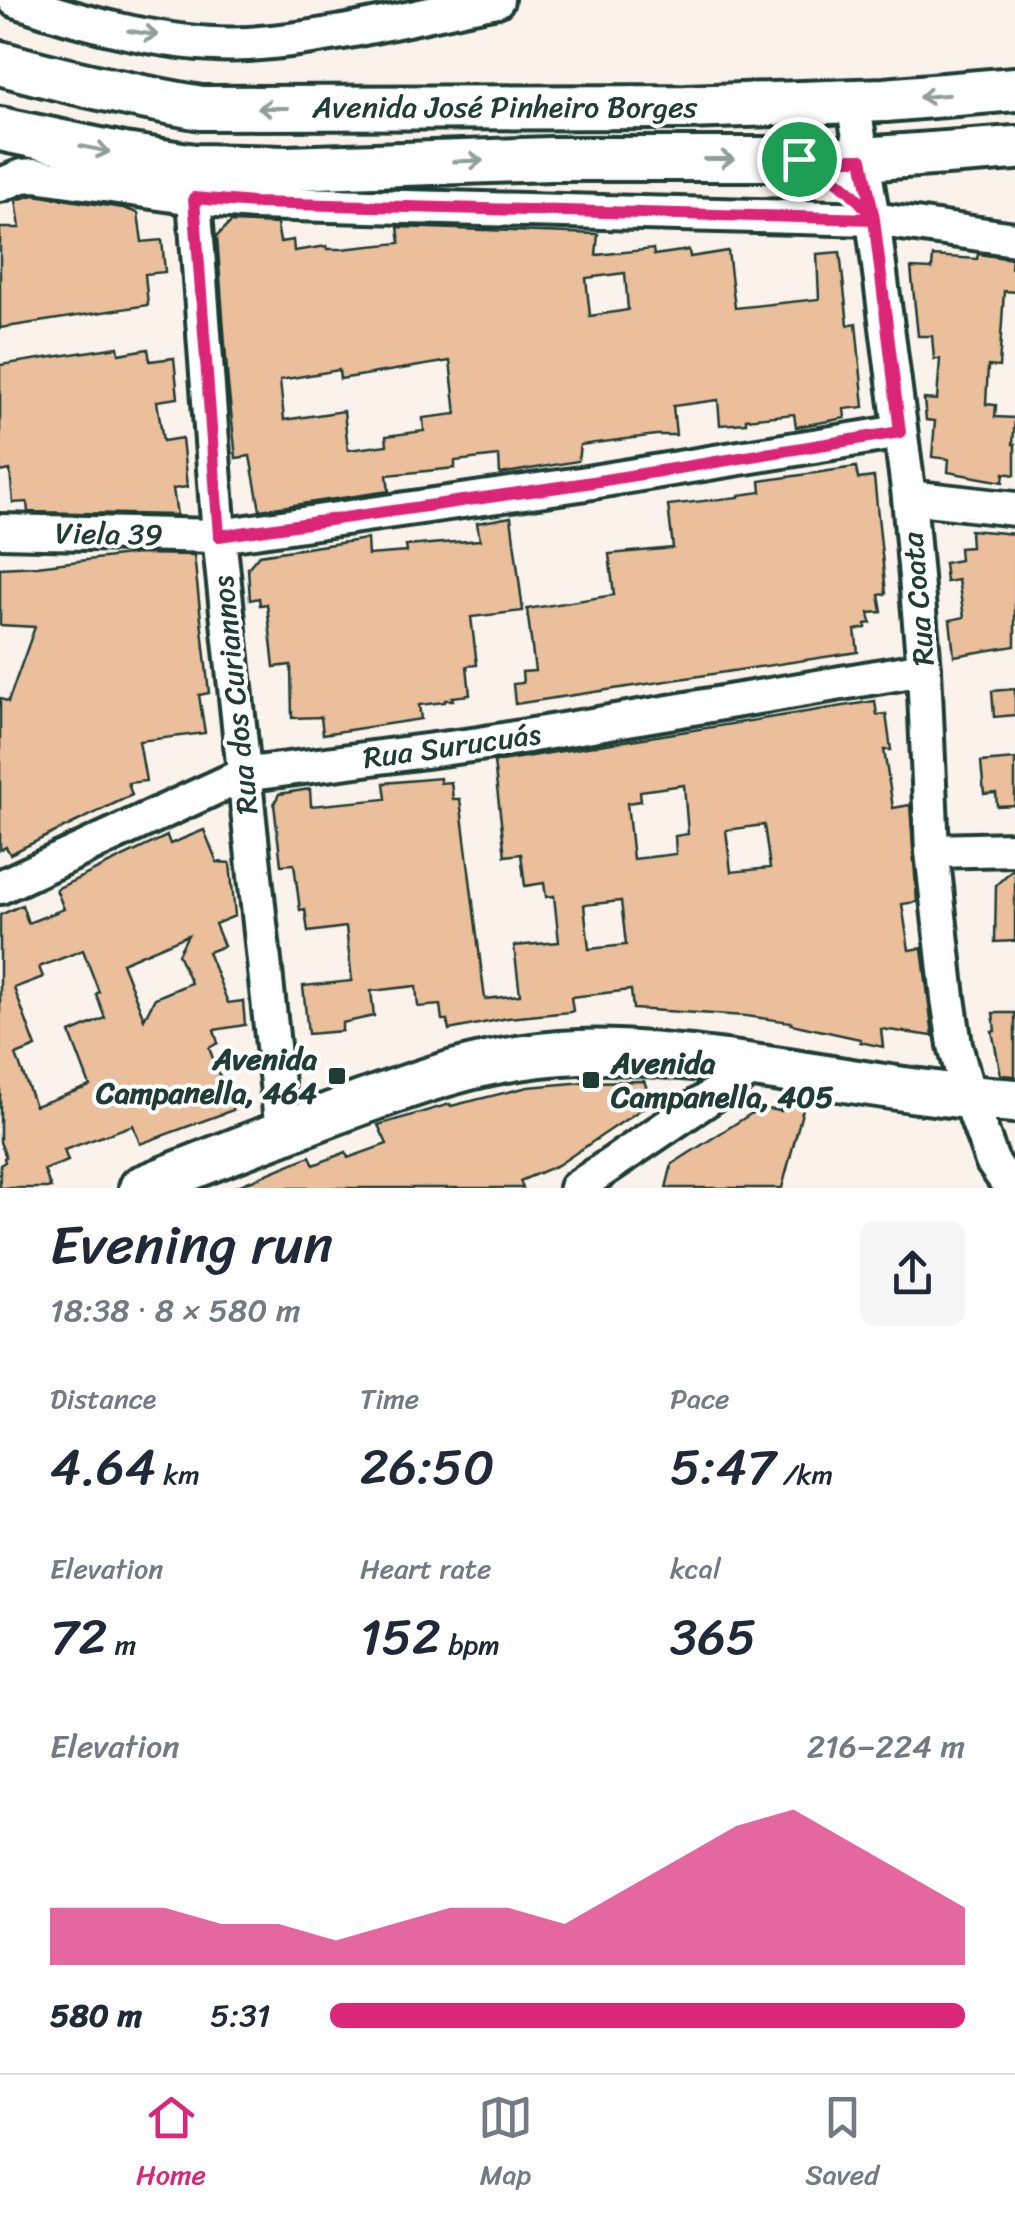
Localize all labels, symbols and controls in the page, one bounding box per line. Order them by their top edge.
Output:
one-way arrow [127,25,159,43]
street label: Avenida José Pinheiro Borges [312,80,698,134]
one-way arrow [919,87,951,106]
one-way arrow [258,98,290,117]
pin [757,117,842,202]
icon: arrive [772,132,827,187]
one-way arrow [79,141,111,160]
one-way arrow [702,150,734,168]
one-way arrow [452,152,484,171]
street label: Viela 39 [55,506,163,562]
street label: Rua Coata [885,529,951,668]
street label: Rua dos Curiannos [196,572,274,817]
street label: Rua Surucuás [360,707,545,785]
place label: Avenida Campanella, 464 [95,1032,318,1120]
place label: Avenida Campanella, 405 [609,1036,834,1124]
marker: Avenida Campanella, 464 [326,1065,348,1087]
marker: Avenida Campanella, 405 [580,1069,602,1091]
text: Evening run [50,1196,333,1293]
button: share [860,1221,965,1326]
text: 18:38 · 8 × 580 m [50,1282,300,1339]
text: Distance [50,1374,156,1423]
text: Time [360,1374,419,1423]
text: Pace [670,1374,729,1423]
text: 4.64 [50,1423,156,1512]
text: 26:50 [360,1423,495,1512]
text: 5:47 [670,1423,775,1512]
text: km [156,1450,200,1499]
text: /km [775,1450,833,1499]
text: Elevation [50,1544,163,1593]
text: Heart rate [360,1544,491,1593]
text: kcal [670,1544,721,1593]
text: 72 [50,1593,107,1682]
text: 152 [360,1593,441,1682]
text: 365 [670,1593,756,1682]
text: m [107,1620,136,1669]
text: bpm [441,1620,500,1669]
text: Elevation [50,1718,180,1775]
text: 216–224 m [807,1718,965,1775]
text: 580 m [50,1987,142,2044]
text: 5:31 [210,1987,271,2044]
tab: Home [136,2090,206,2199]
tab: Map [478,2090,533,2199]
tab: Saved [805,2090,879,2199]

